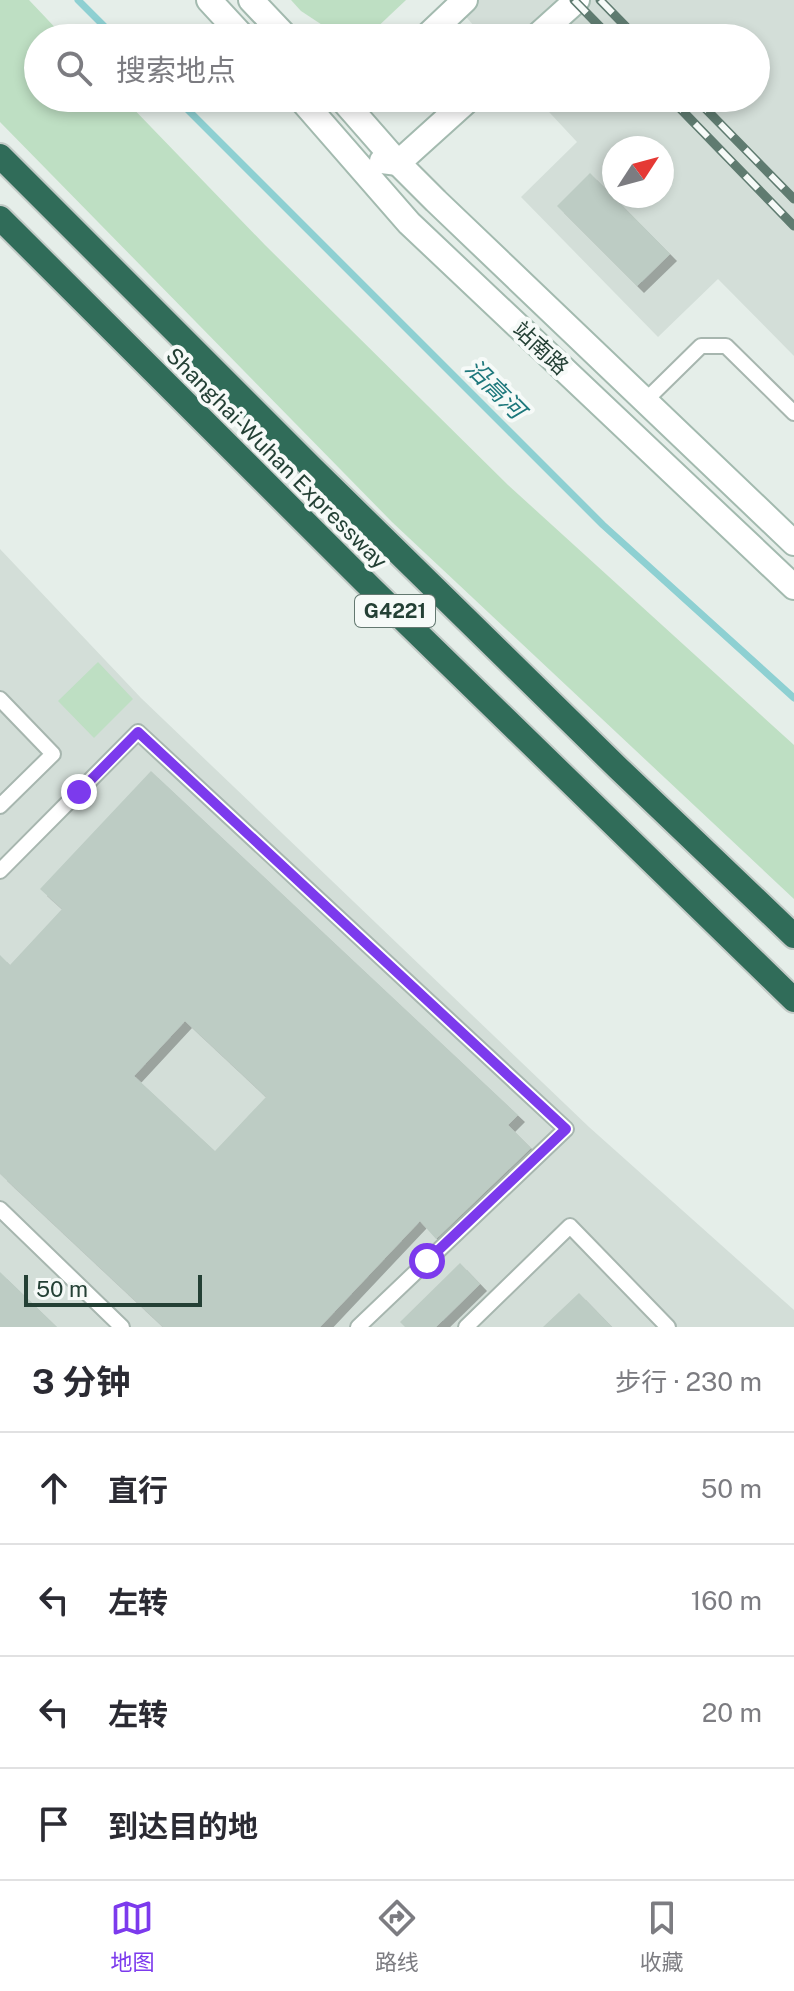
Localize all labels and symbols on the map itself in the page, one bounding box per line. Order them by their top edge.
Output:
north arrow [602,136,674,208]
street label: 站南路 [508,316,574,380]
street label: Shanghai-Wuhan Expressway [161,342,393,574]
water label: 沿高河 [460,353,534,426]
road number: G4221 [355,595,435,627]
route end [61,774,97,810]
route start [409,1243,445,1279]
scale bar [24,1271,202,1307]

